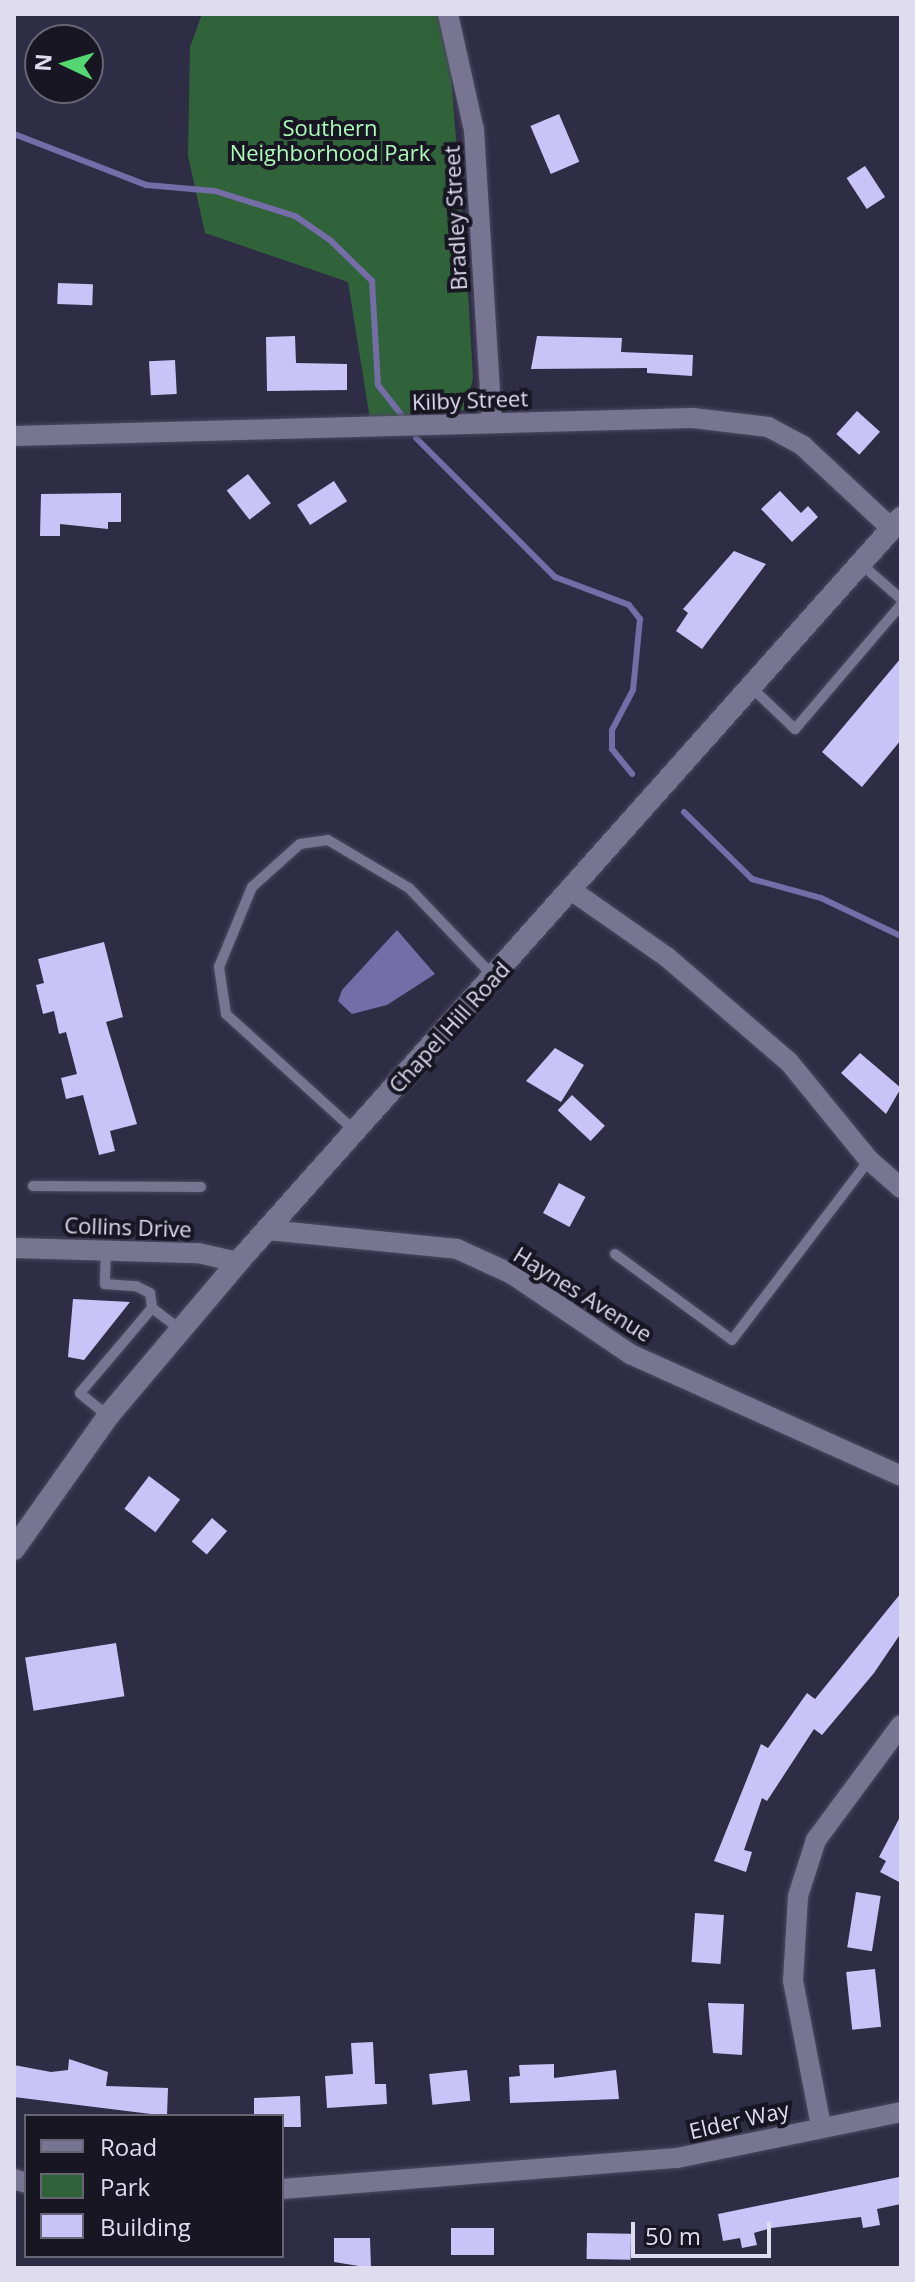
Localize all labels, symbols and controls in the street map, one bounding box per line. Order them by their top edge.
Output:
north arrow [24,24,104,104]
text: N [26,53,58,72]
park label: Southern Neighborhood Park [230,114,430,166]
street label: Bradley Street [438,145,472,291]
street label: Kilby Street [411,385,529,415]
street label: Chapel Hill Road [383,956,515,1098]
street label: Collins Drive [64,1212,192,1242]
street label: Haynes Avenue [509,1241,657,1347]
street label: Elder Way [686,2096,792,2144]
legend [24,2114,284,2258]
text: Road [100,2130,157,2163]
text: Park [100,2170,150,2203]
scale bar [635,2206,775,2256]
text: Building [100,2210,191,2243]
text: 50 m [645,2219,701,2252]

